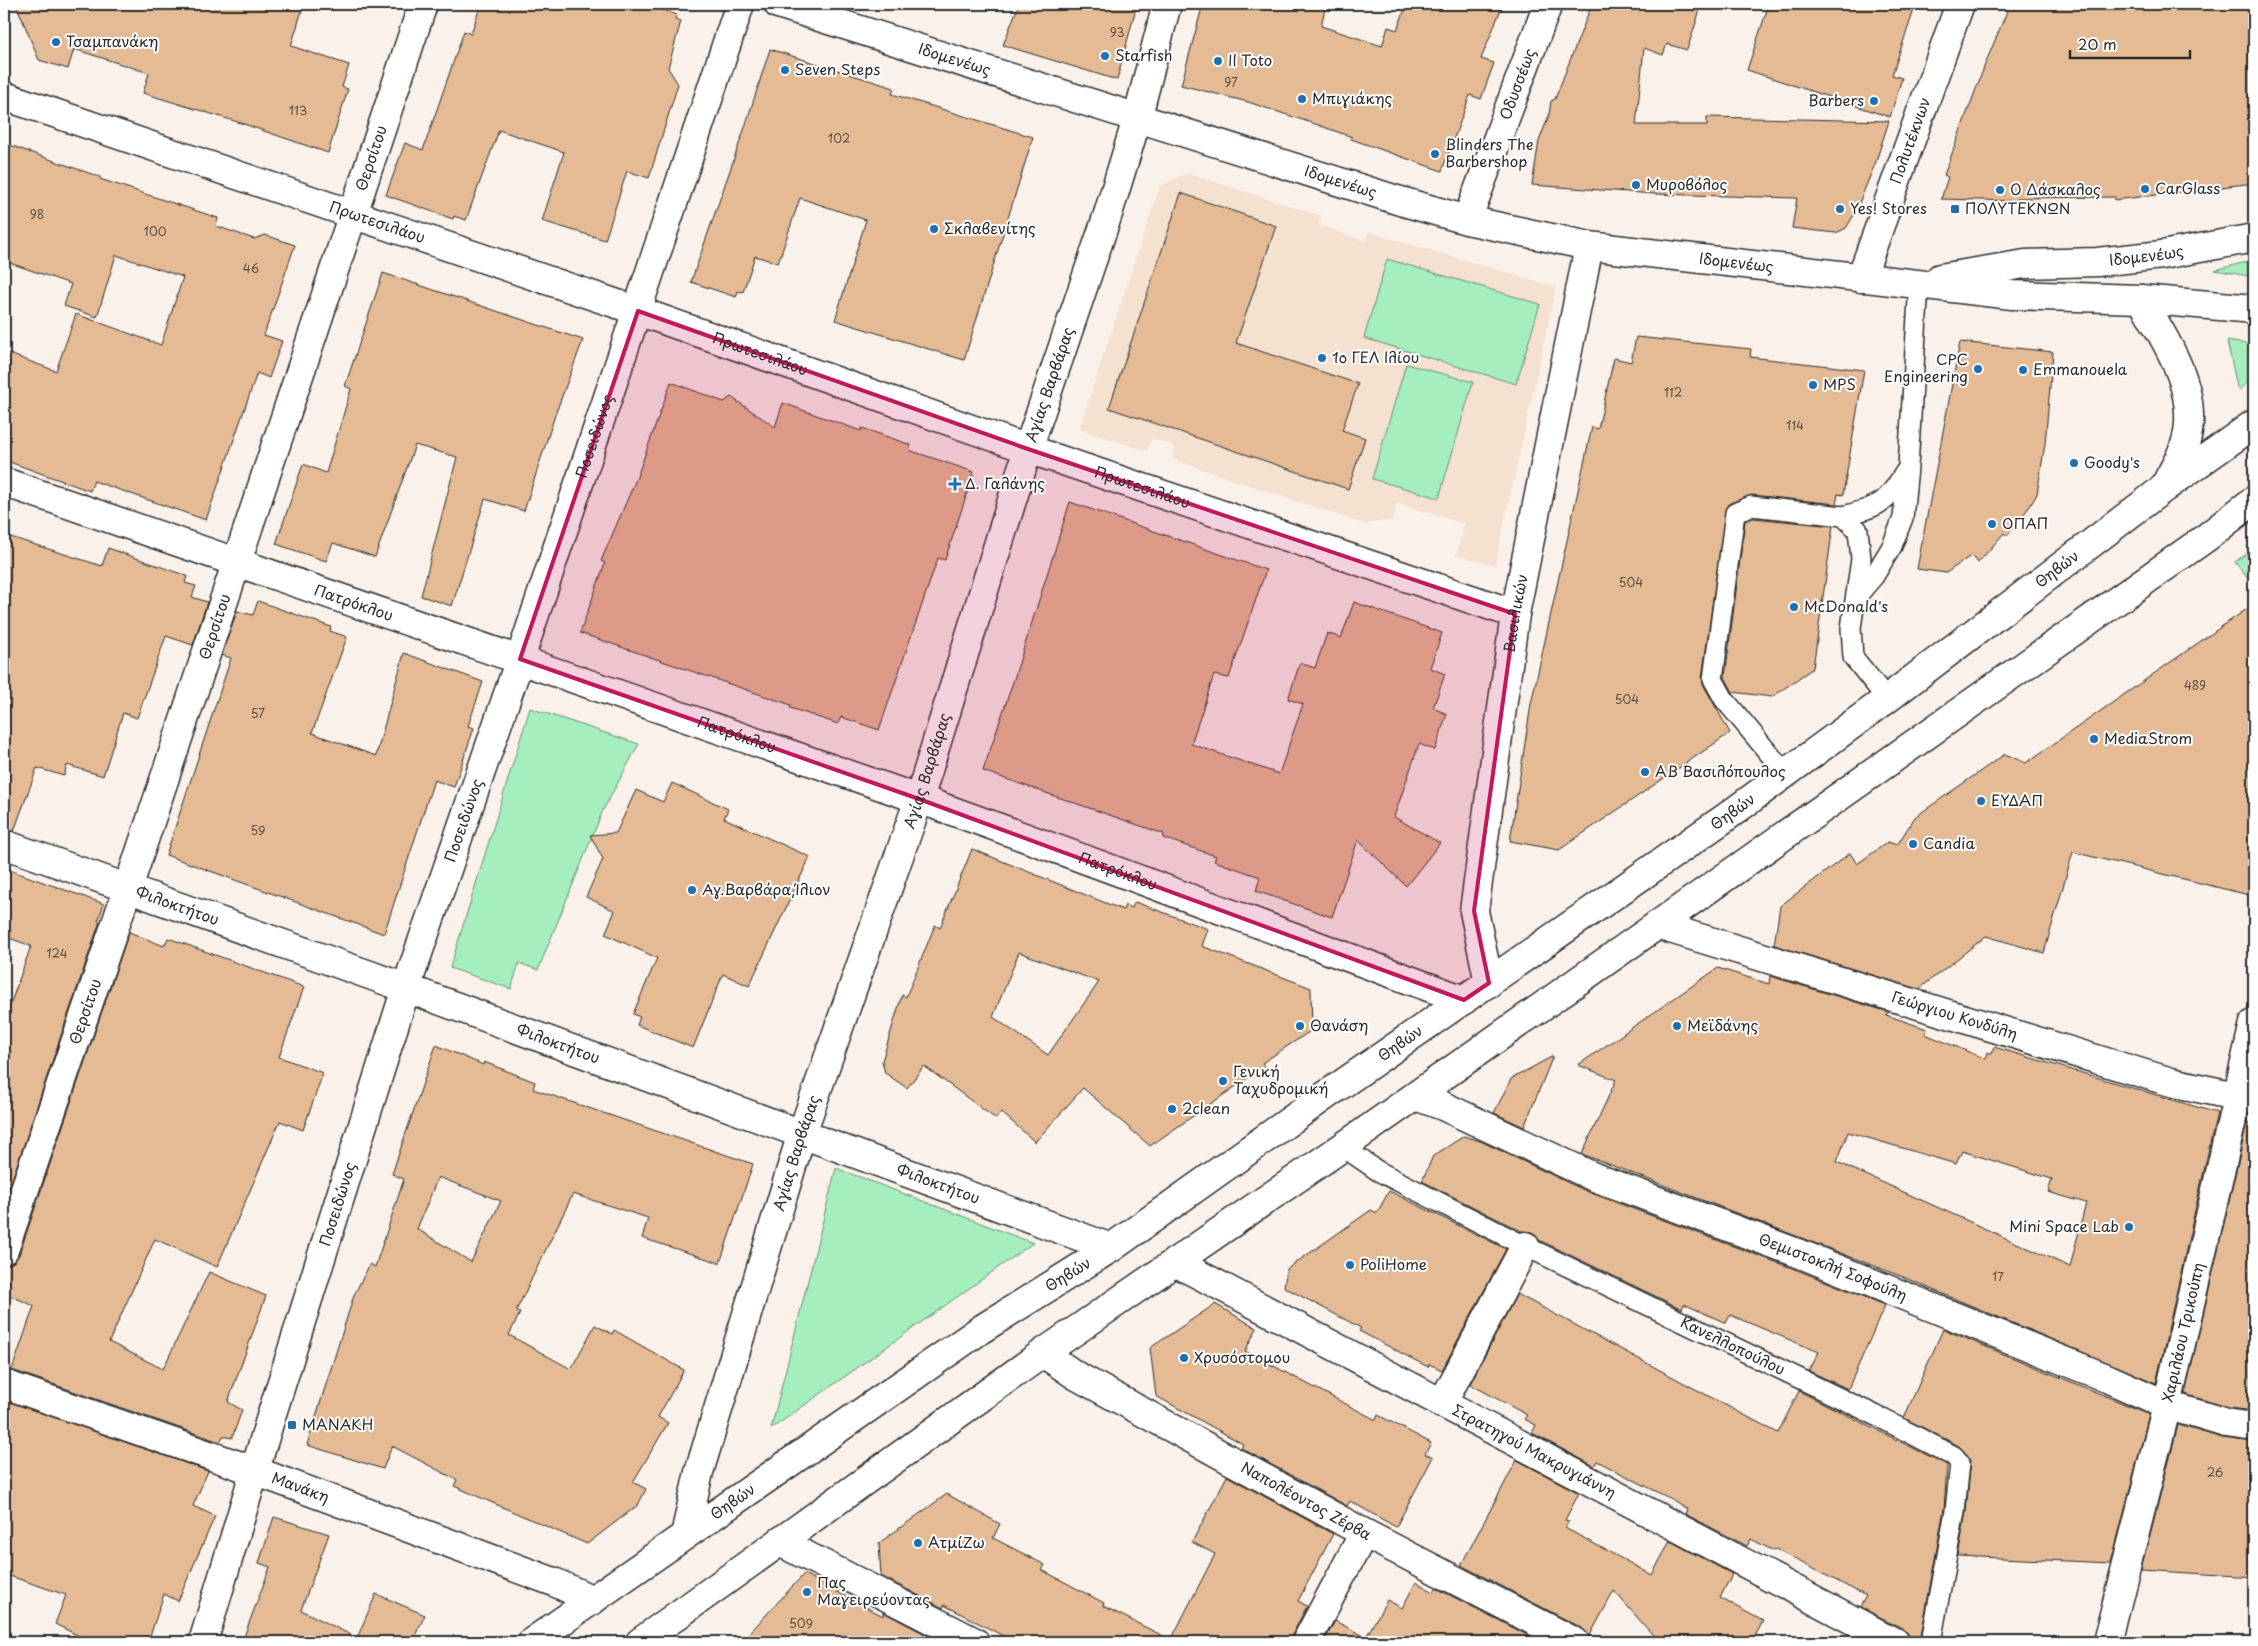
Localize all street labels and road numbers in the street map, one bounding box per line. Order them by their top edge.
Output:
street label: Ιδομενέως [916,36,994,81]
street label: Οδυσσέως [1493,44,1541,123]
street label: Πολυτέκνων [1883,94,1935,187]
street label: Θερσίτου [348,122,392,194]
street label: Ιδομενέως [1302,158,1380,203]
street label: Πρωτεσιλάου [327,194,429,248]
street label: Ιδομενέως [2108,238,2186,271]
street label: Ιδομενέως [1698,246,1775,277]
street label: Αγίας Βαρβάρας [1018,323,1079,445]
street label: Πρωτεσιλάου [710,325,811,380]
street label: Ποσειδώνος [569,391,618,481]
street label: Πρωτεσιλάου [1092,459,1194,513]
street label: Θηβών [2029,544,2083,593]
street label: Βασιλικών [1497,572,1533,654]
street label: Πατρόκλου [312,578,397,626]
street label: Θερσίτου [192,590,235,662]
street label: Πατρόκλου [695,709,780,758]
street label: Αγίας Βαρβάρας [897,710,955,831]
street label: Ποσειδώνος [437,775,488,865]
street label: Θηβών [1705,787,1759,835]
street label: Πατρόκλου [1076,845,1161,895]
street label: Φιλοκτήτου [133,879,223,930]
street label: Θερσίτου [62,975,106,1047]
street label: Γεώργιου Κονδύλη [1889,984,2021,1044]
street label: Φιλοκτήτου [514,1017,603,1069]
street label: Θηβών [1372,1018,1427,1066]
street label: Αγίας Βαρβάρας [766,1091,825,1213]
street label: Φιλοκτήτου [894,1157,983,1209]
street label: Ποσειδώνος [312,1159,361,1249]
street label: Θεμιστοκλή Σοφούλη [1756,1227,1911,1306]
street label: Θηβών [1040,1250,1095,1297]
street label: Χαριλάου Τρικούπη [2155,1260,2209,1404]
street label: Κανελλοπούλου [1677,1310,1789,1380]
street label: Στρατηγού Μακρυγιάννη [1449,1398,1621,1503]
street label: Ναπολέοντος Ζέρβα [1237,1455,1376,1545]
street label: Μανάκη [269,1465,333,1508]
street label: Θηβών [705,1477,759,1525]

